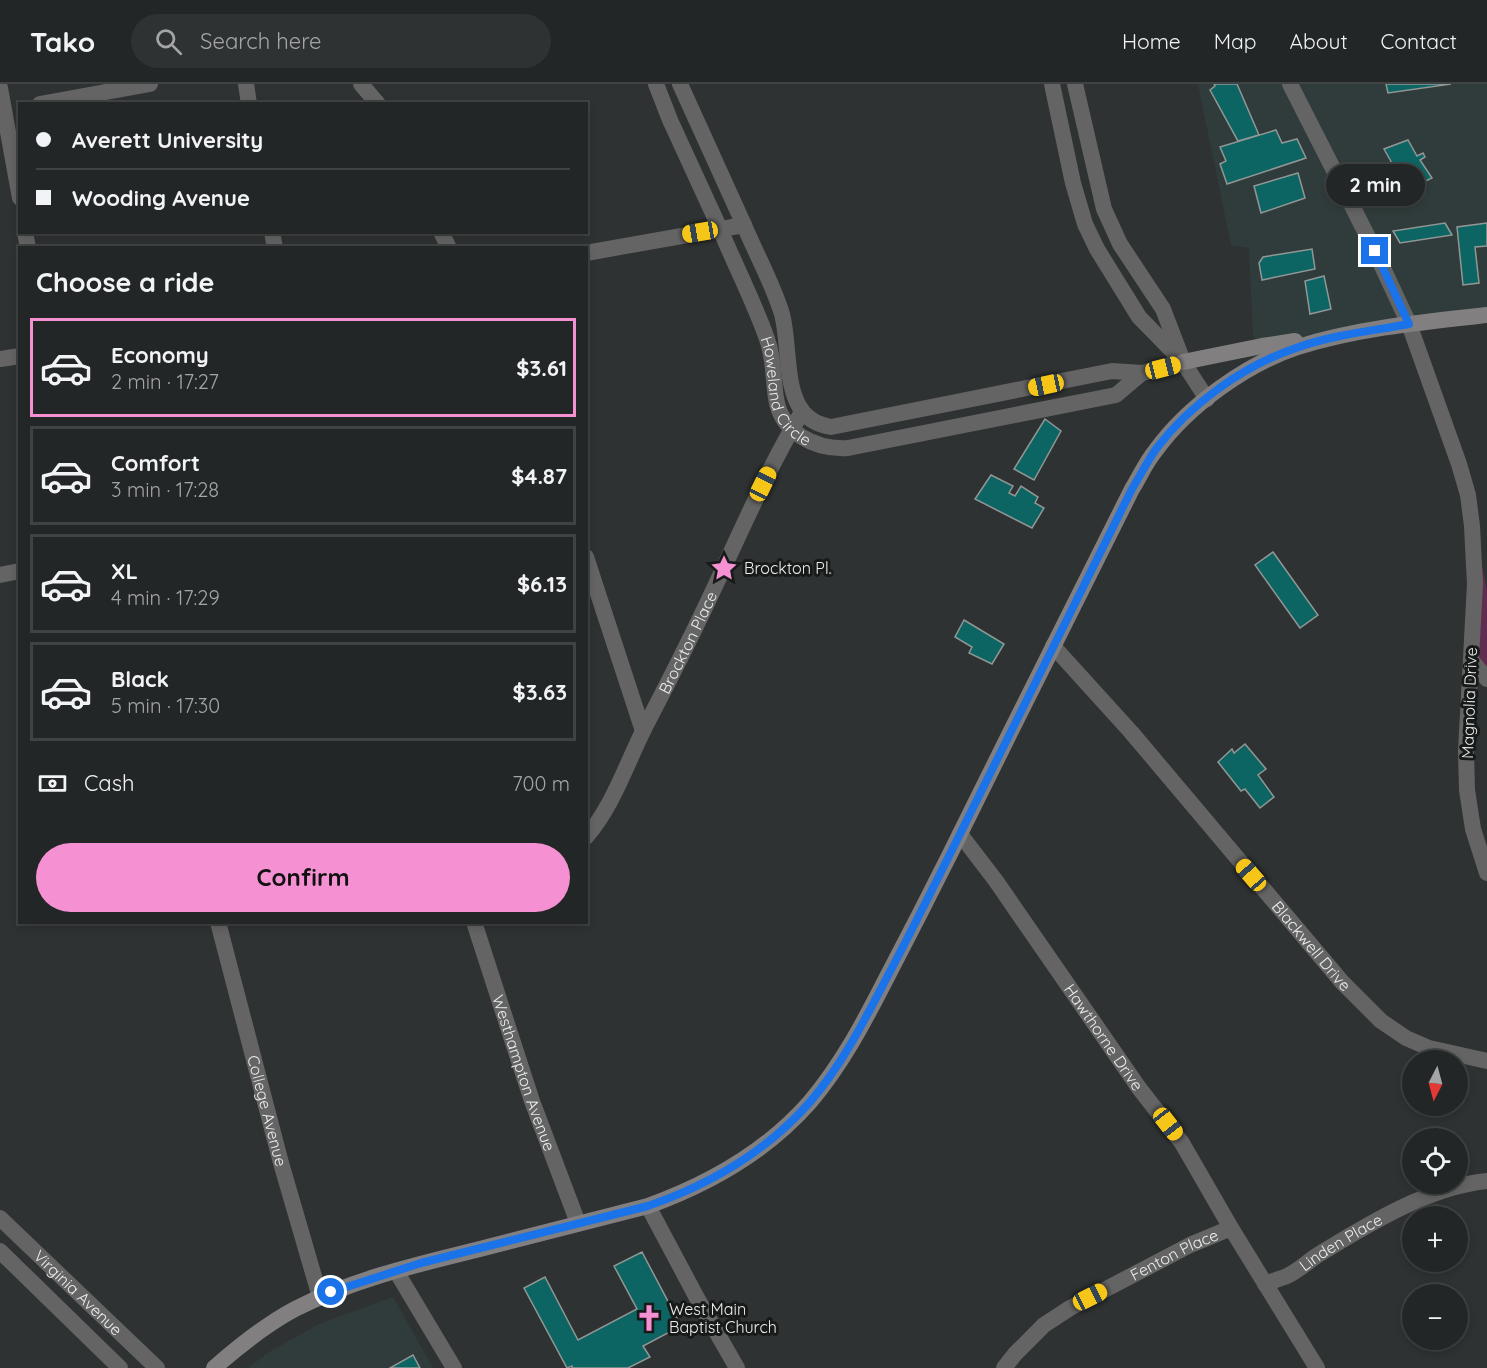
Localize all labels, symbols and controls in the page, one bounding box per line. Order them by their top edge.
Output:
search box [131,14,551,68]
text: Tako [30,24,95,59]
icon: search [152,25,185,58]
text: Search here [200,27,322,55]
text: Home [1122,28,1181,54]
text: Map [1214,28,1257,54]
text: About [1290,28,1348,54]
text: Contact [1381,28,1457,54]
text: Averett University [72,126,263,154]
callout: 2 min [1326,164,1424,206]
text: 2 min [1349,172,1402,197]
text: Wooding Avenue [72,184,250,212]
car [681,220,719,244]
route end [1361,237,1388,264]
text: Choose a ride [36,265,214,299]
street label: Howeland Circle [757,334,815,450]
icon: car [39,341,93,395]
text: Economy [111,341,209,369]
text: $3.61 [516,354,567,382]
car [1143,355,1183,381]
text: 2 min · 17:27 [111,369,219,394]
car [1027,372,1065,398]
icon: car [39,449,93,503]
text: Comfort [111,449,200,477]
text: $4.87 [511,462,567,490]
car [747,464,779,504]
text: 3 min · 17:28 [111,477,219,502]
place icon: Brockton Pl. [709,553,739,583]
icon: car [39,557,93,611]
text: XL [111,557,138,585]
place label: Brockton Pl. [744,558,832,578]
text: $6.13 [517,570,567,598]
text: 4 min · 17:29 [111,585,220,610]
street label: Brockton Place [654,588,721,697]
street label: Magnolia Drive [1457,647,1481,759]
icon: car [39,665,93,719]
text: Black [111,665,169,693]
text: $3.63 [513,678,567,706]
text: 5 min · 17:30 [111,693,220,718]
icon: cash [36,767,69,800]
text: Cash [84,769,135,797]
text: 700 m [512,771,570,796]
button: Confirm [36,843,570,912]
car [1232,856,1270,894]
street label: Blackwell Drive [1268,897,1355,995]
street label: Hawthorne Drive [1060,980,1148,1095]
street label: Westhampton Avenue [488,992,560,1154]
north arrow [1402,1050,1468,1116]
map controls [1402,1050,1468,1350]
street label: College Avenue [243,1053,291,1168]
car [1150,1104,1186,1144]
button: locate [1402,1128,1468,1194]
button: + [1402,1206,1468,1272]
street label: Linden Place [1295,1209,1386,1275]
street label: Fenton Place [1127,1224,1221,1285]
street label: Virginia Avenue [30,1246,127,1340]
route start [317,1278,344,1305]
car [1070,1281,1110,1313]
button: − [1402,1284,1468,1350]
place label: West Main Baptist Church [669,1299,777,1337]
church icon: West Main Baptist Church [634,1303,664,1333]

